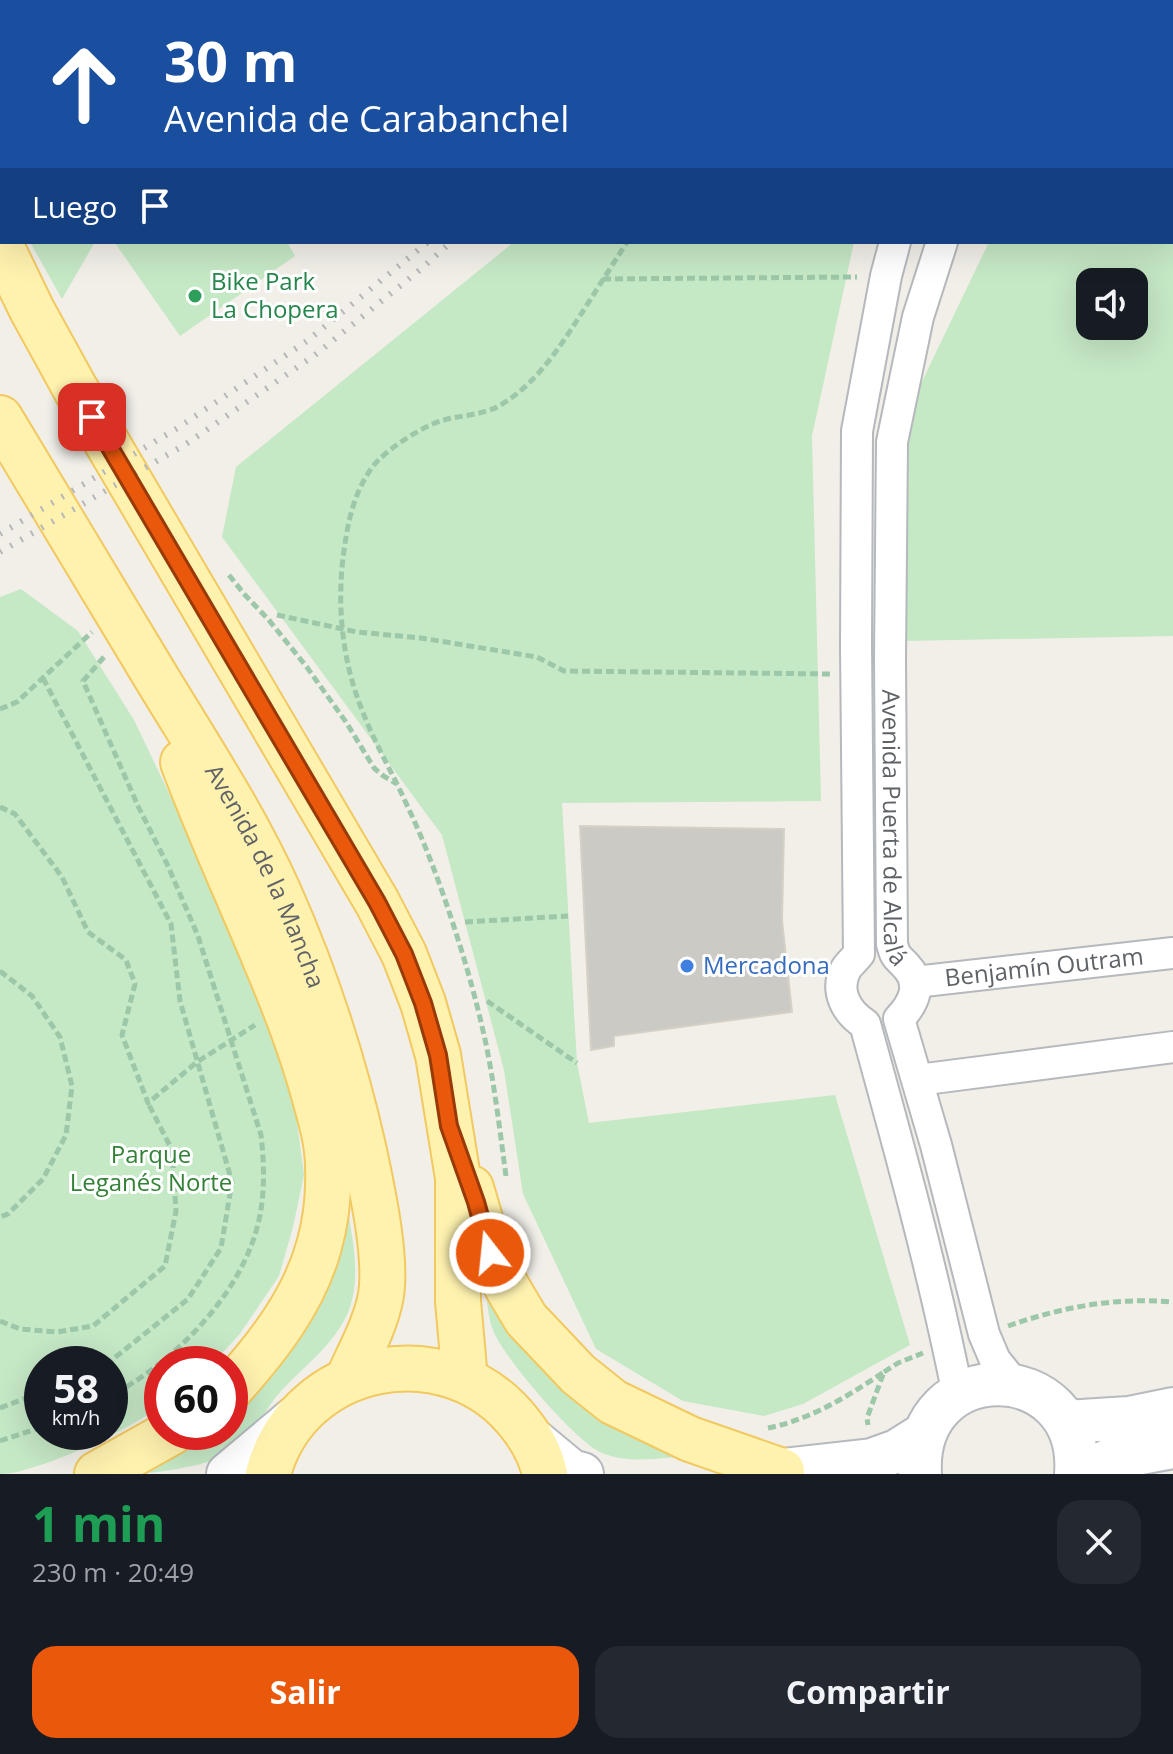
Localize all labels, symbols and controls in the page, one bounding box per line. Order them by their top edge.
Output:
text: 30 m [164,22,298,98]
icon: ahead [32,32,136,136]
text: Avenida de Carabanchel [164,94,569,143]
icon: arrive [133,184,177,228]
text: Luego [32,186,117,227]
place label: Bike Park La Chopera [211,264,339,325]
map controls [1076,268,1148,340]
button: sound [1076,268,1148,340]
marker: Bike Park La Chopera [186,287,204,305]
pin [58,383,126,451]
icon: arrive [70,395,114,439]
street label: Avenida Puerta de Alcalá [875,689,916,973]
street label: Avenida de la Mancha [198,757,334,992]
street label: Benjamín Outram [943,938,1145,994]
place label: Mercadona [703,948,830,981]
marker: Mercadona [678,957,696,975]
park label: Parque Leganés Norte [70,1137,232,1198]
position arrow [448,1211,532,1295]
speed limit sign: 60 [144,1346,248,1450]
text: 58 [53,1360,99,1415]
text: km/h [52,1404,100,1431]
text: 1 min [32,1491,165,1556]
button: close [1057,1500,1141,1584]
text: 230 m · 20:49 [32,1554,194,1590]
button: Salir [32,1646,579,1738]
button: Compartir [595,1646,1141,1738]

